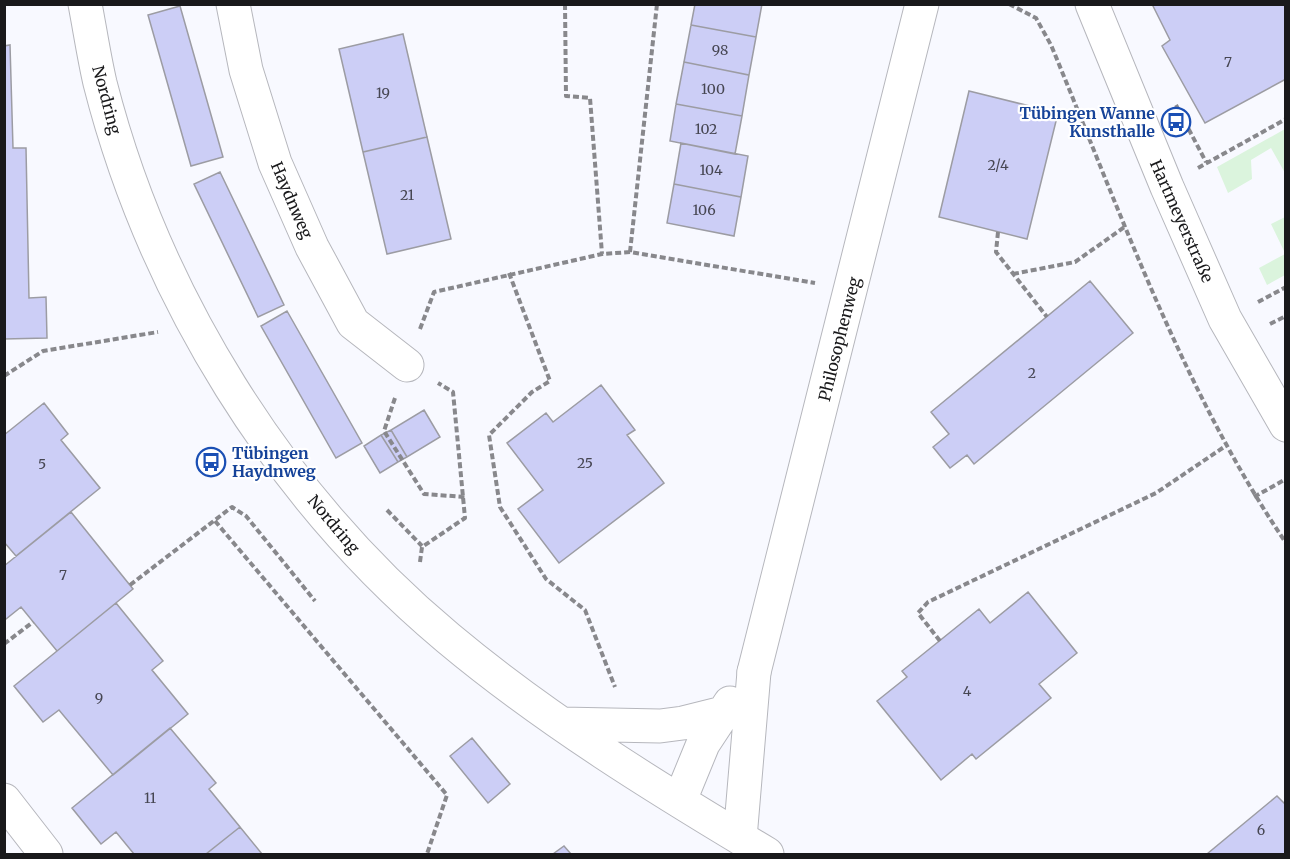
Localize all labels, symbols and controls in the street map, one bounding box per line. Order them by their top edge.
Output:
house number: 98 [712,41,728,59]
house number: 7 [1224,53,1232,71]
street label: Nordring [88,63,126,137]
house number: 100 [701,80,725,98]
house number: 19 [376,84,390,102]
place label: Tübingen Wanne Kunsthalle [1020,103,1155,141]
bus stop icon: Tübingen Wanne Kunsthalle [1160,106,1192,138]
house number: 102 [695,120,717,138]
house number: 2/4 [987,156,1009,174]
street label: Hartmeyerstraße [1146,156,1218,286]
street label: Haydnweg [267,158,317,242]
house number: 104 [699,161,723,179]
house number: 21 [400,186,414,204]
house number: 106 [692,201,716,219]
street label: Philosophenweg [814,274,864,403]
house number: 2 [1028,364,1036,382]
place label: Tübingen Haydnweg [232,443,316,481]
bus stop icon: Tübingen Haydnweg [195,446,227,478]
house number: 25 [577,454,593,472]
house number: 5 [38,455,46,473]
street label: Nordring [304,491,364,558]
house number: 7 [59,566,67,584]
house number: 4 [963,682,972,700]
house number: 9 [95,689,103,707]
house number: 11 [144,789,156,807]
house number: 6 [1257,821,1265,839]

